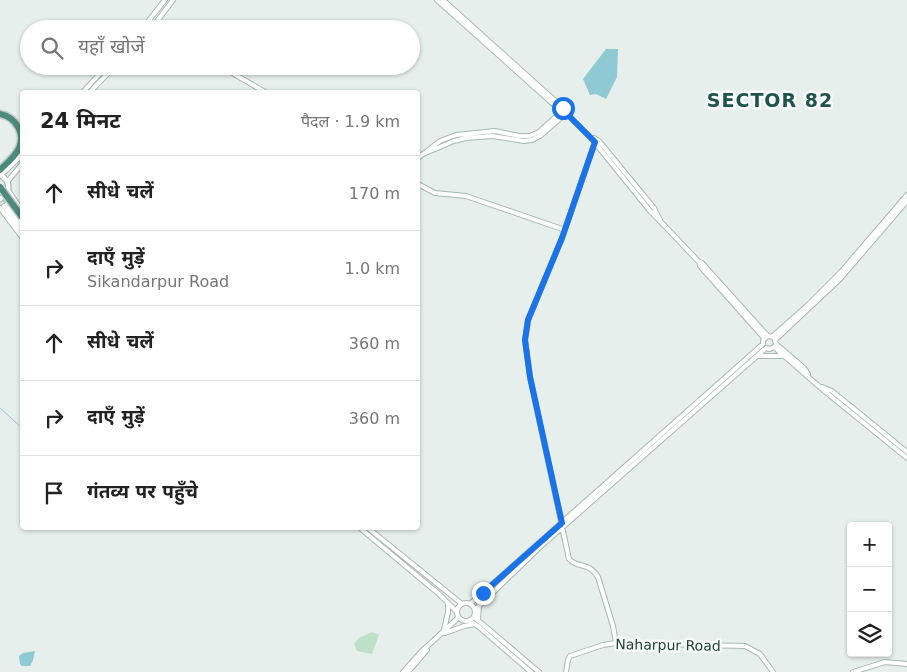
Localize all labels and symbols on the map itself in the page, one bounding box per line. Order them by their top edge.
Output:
district label: SECTOR 82 [707,89,833,111]
route start [552,97,575,120]
route end [472,582,495,605]
street label: Naharpur Road [615,636,721,654]

